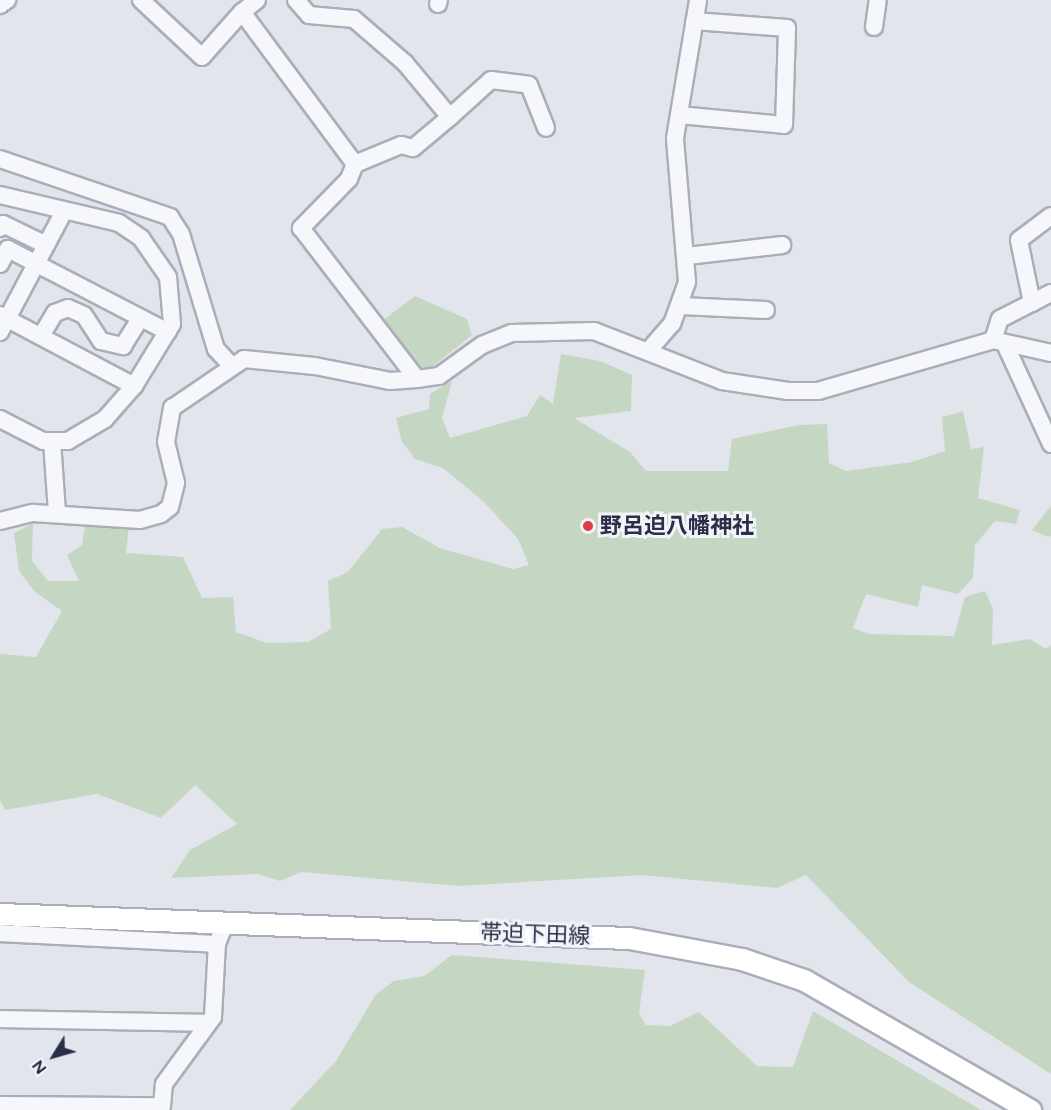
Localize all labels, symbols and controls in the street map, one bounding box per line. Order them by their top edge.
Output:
place label: 野呂迫八幡神社 [600,513,754,539]
marker: 野呂迫八幡神社 [581,519,595,533]
street label: 帯迫下田線 [480,919,590,949]
north arrow [24,1026,84,1086]
text: N [28,1056,51,1078]

